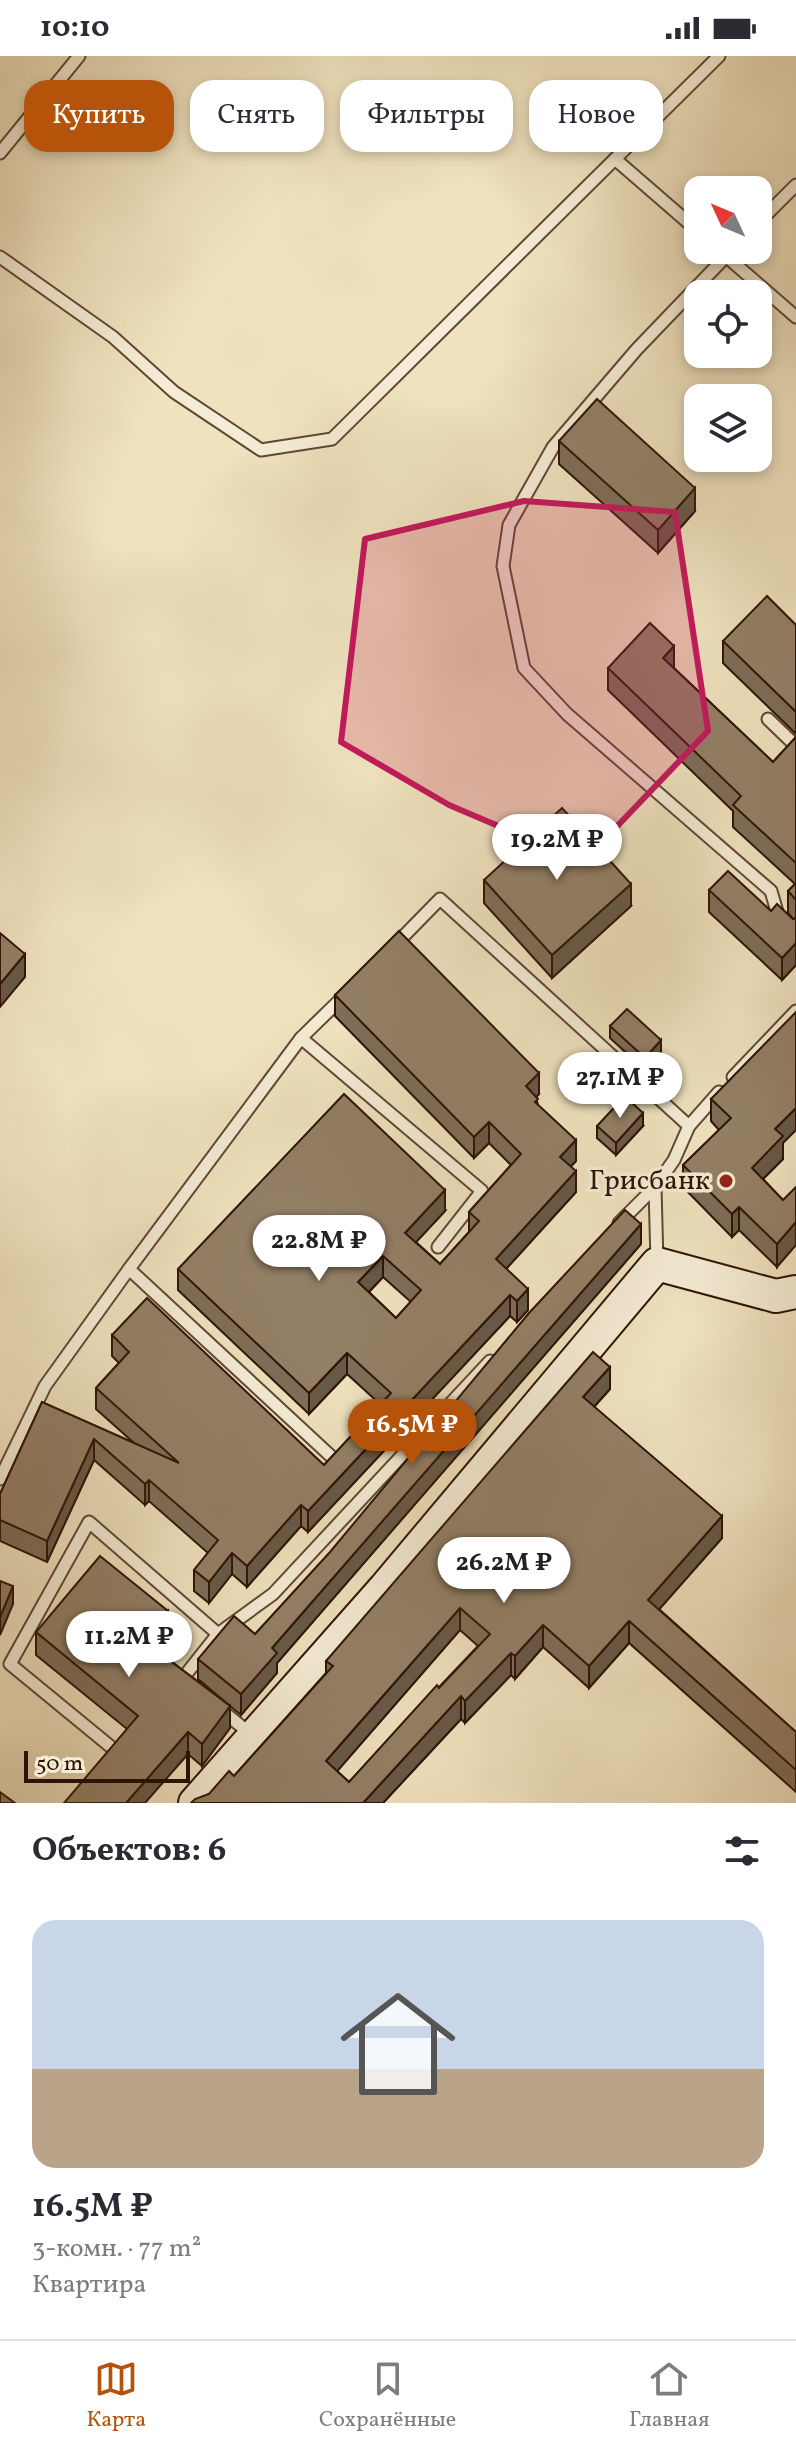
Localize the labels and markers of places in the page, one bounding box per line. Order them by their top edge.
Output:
pin: 19.2M ₽ [483,814,631,882]
pin: 27.1M ₽ [546,1052,694,1120]
place label: Грисбанк [589,1162,710,1201]
marker: Грисбанк [717,1172,735,1190]
pin: 22.8M ₽ [245,1215,393,1283]
pin: 16.5M ₽ [338,1399,486,1467]
pin: 26.2M ₽ [430,1537,578,1605]
pin: 11.2M ₽ [55,1611,203,1679]

